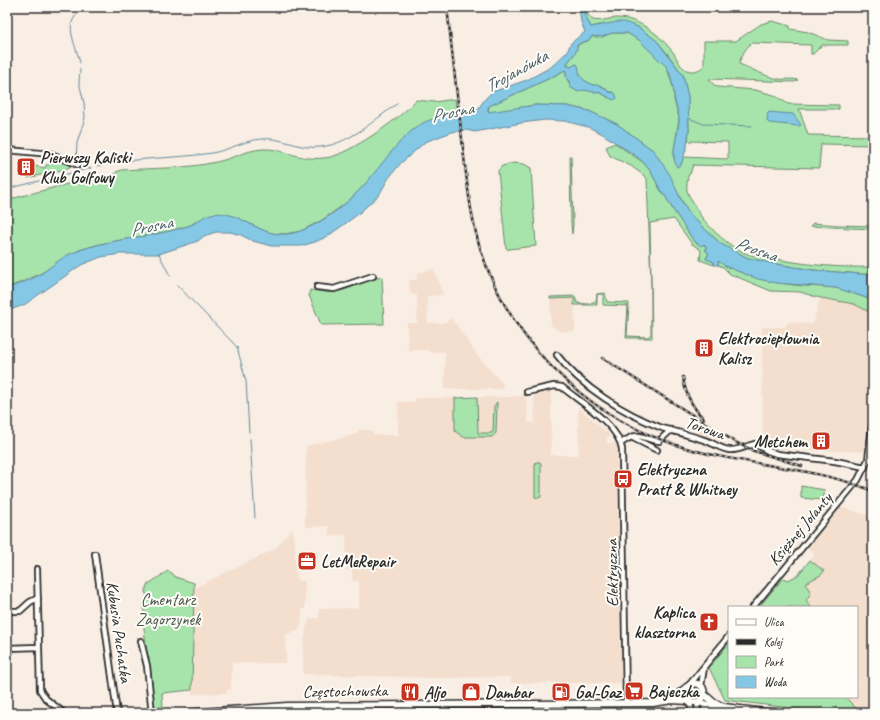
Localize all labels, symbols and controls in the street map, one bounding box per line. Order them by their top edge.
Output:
water label: Trojanówka [481,44,553,97]
water label: Prosna [429,96,477,127]
place label: Pierwszy Kaliski Klub Golfowy [40,147,133,188]
building icon: Pierwszy Kaliski Klub Golfowy [15,156,37,178]
water label: Prosna [128,210,176,241]
water label: Prosna [732,232,781,267]
place label: Elektrociepłownia Kalisz [718,328,820,369]
building icon: Elektrociepłownia Kalisz [693,337,715,359]
street label: Torowa [683,412,729,445]
building icon: Metchem [810,430,832,452]
place label: Metchem [754,431,808,452]
place label: Elektryczna Pratt & Whitney [637,459,739,500]
bus stop icon: Elektryczna Pratt & Whitney [612,468,634,490]
street label: Księżnej Jolanty [764,487,837,570]
street label: Elektryczna [601,537,623,607]
office icon: LetMeRepair [296,550,318,572]
place label: LetMeRepair [321,551,397,572]
street label: Kubusia Puchatka [101,580,137,686]
park label: Cmentarz Zagorzynek [136,589,202,630]
place label: Kaplica klasztorna [634,602,697,643]
legend [728,606,858,698]
church icon: Kaplica klasztorna [698,611,720,633]
text: Ulica [764,614,785,630]
text: Kolej [764,634,784,650]
text: Park [764,654,785,670]
text: Woda [764,674,788,690]
street label: Częstochowska [302,680,390,702]
supermarket icon: Bajeczka [623,680,645,702]
restaurant icon: Aljo [399,681,421,703]
shop icon: Dambar [460,681,482,703]
fuel station icon: Gal-Gaz [550,681,572,703]
place label: Bajeczka [648,681,701,702]
place label: Aljo [424,682,447,703]
place label: Dambar [485,682,535,703]
place label: Gal-Gaz [575,682,623,703]

